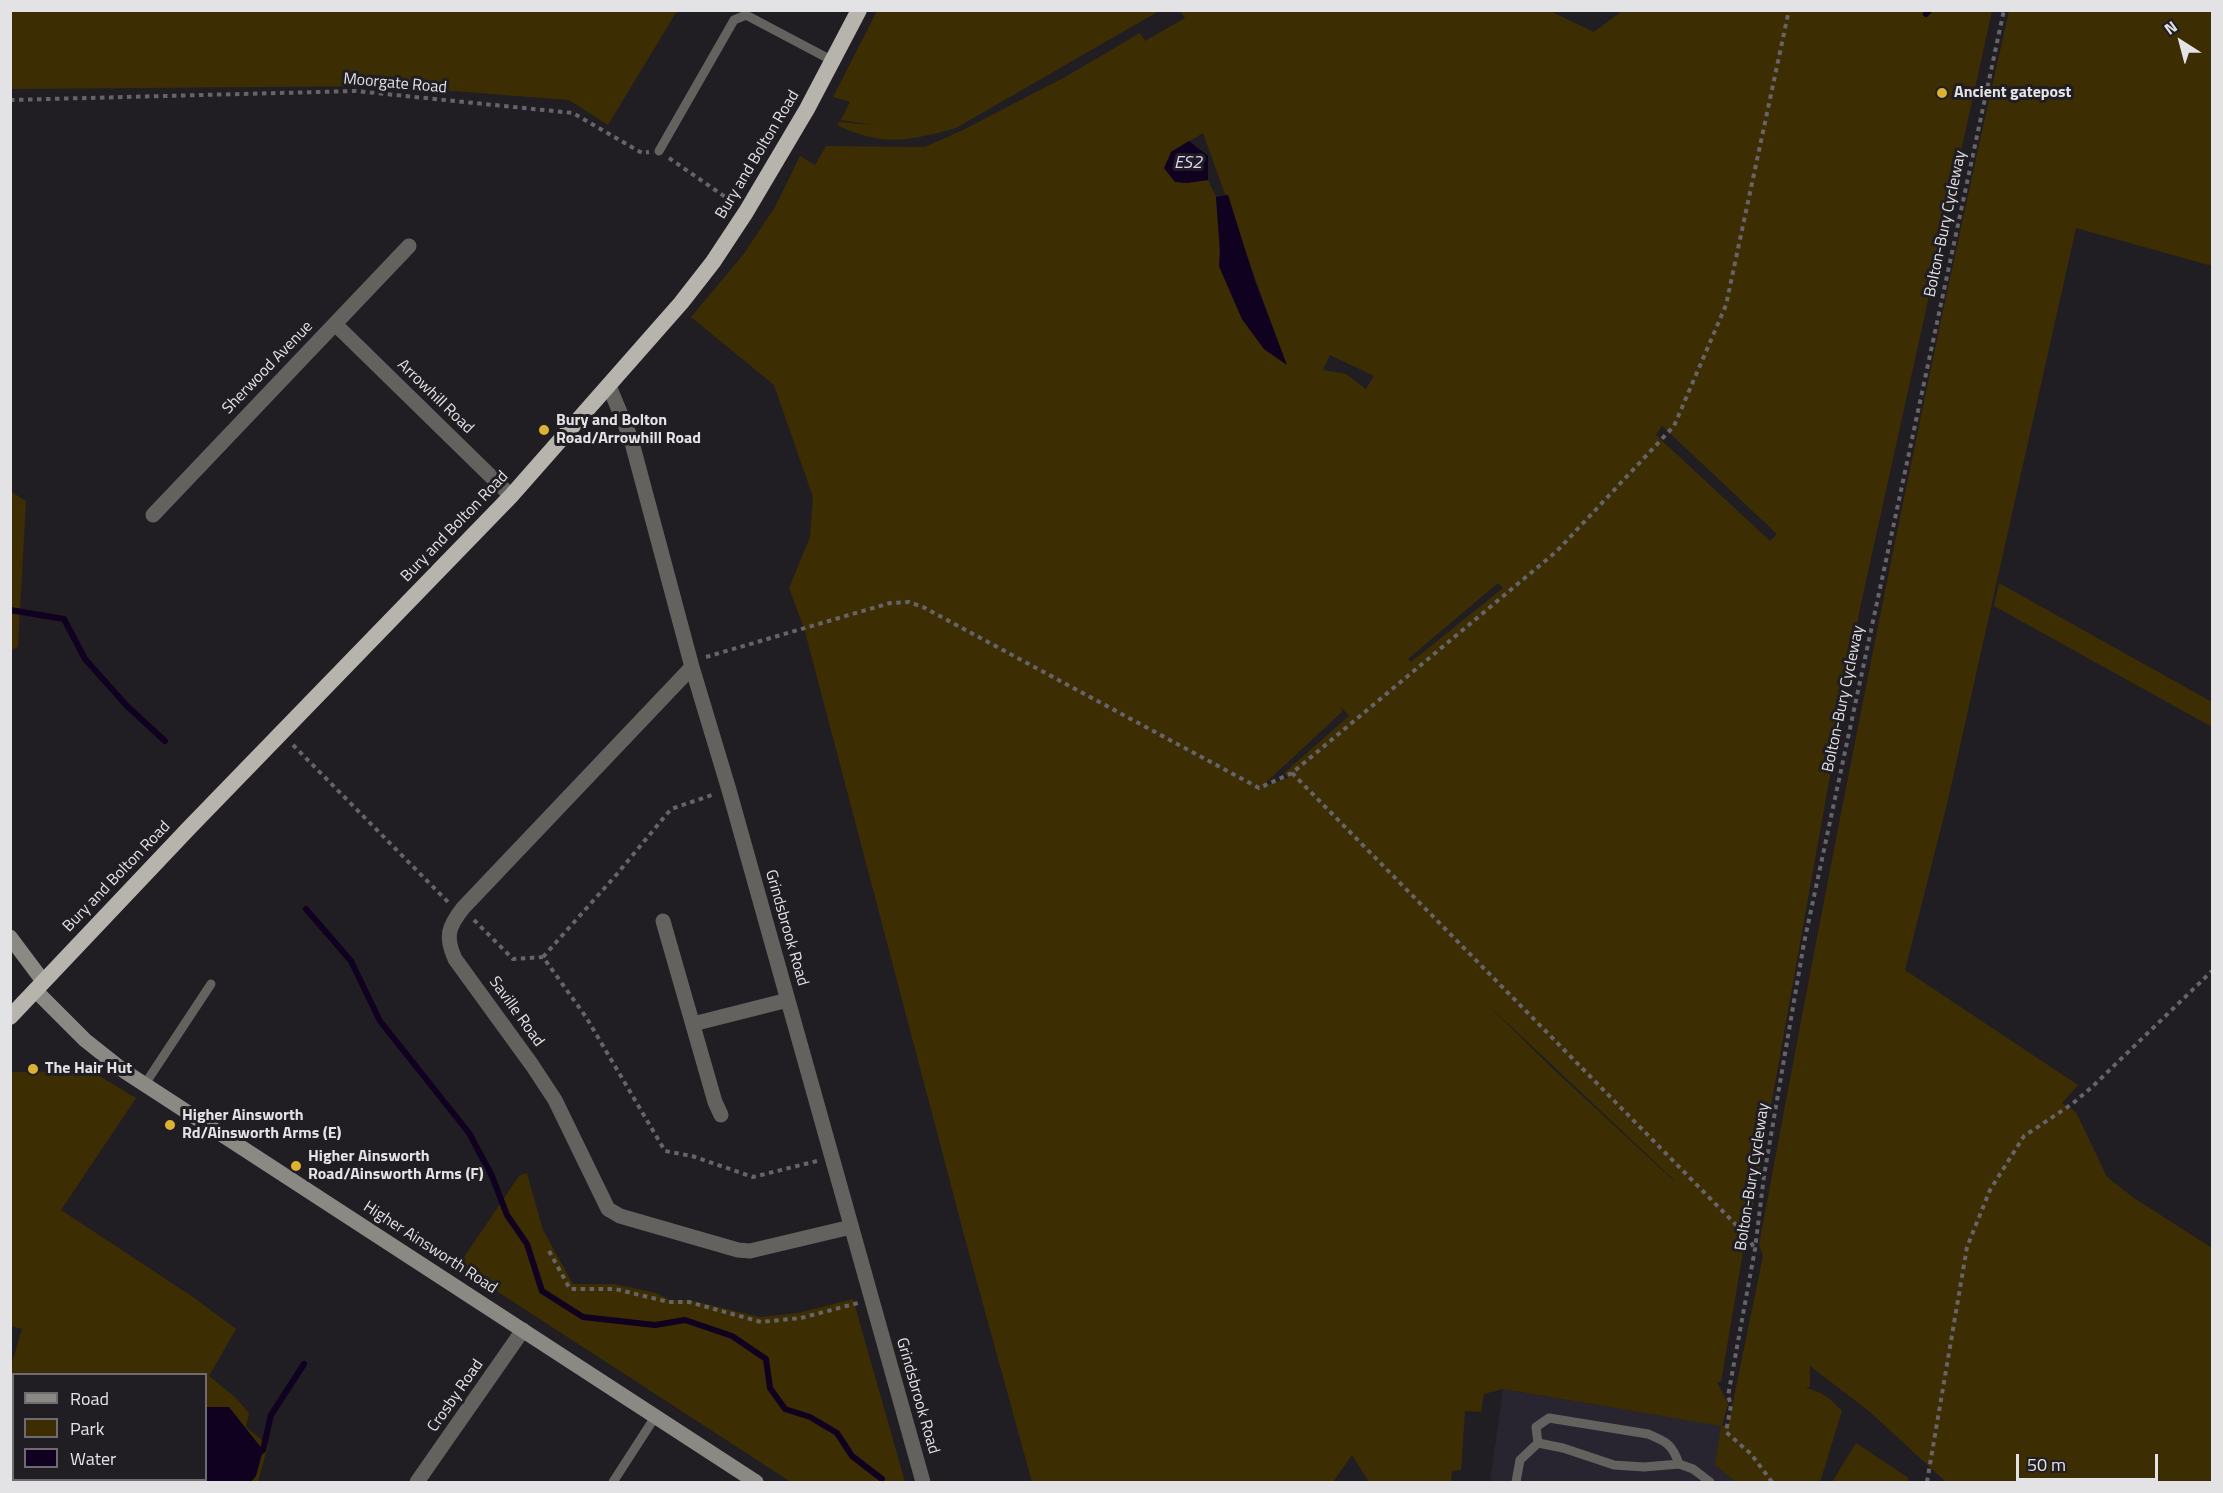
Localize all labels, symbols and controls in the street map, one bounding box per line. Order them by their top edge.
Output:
north arrow [2151,12,2211,72]
text: N [2159,14,2182,40]
street label: Moorgate Road [342,70,448,98]
place label: Ancient gatepost [1954,83,2071,103]
marker: Ancient gatepost [1935,86,1949,100]
street label: Bury and Bolton Road [712,87,804,223]
street label: Bolton-Bury Cycleway [1921,149,1971,299]
water label: ES2 [1174,153,1202,175]
street label: Sherwood Avenue [219,317,317,419]
street label: Arrowhill Road [393,356,477,438]
place label: Bury and Bolton Road/Arrowhill Road [556,411,701,449]
marker: Bury and Bolton Road/Arrowhill Road [537,423,551,437]
street label: Bury and Bolton Road [397,468,513,586]
street label: Bolton-Bury Cycleway [1819,624,1869,774]
street label: Bury and Bolton Road [59,818,175,936]
street label: Grindsbrook Road [760,868,812,988]
street label: Saville Road [484,973,548,1051]
place label: The Hair Hut [45,1059,132,1079]
marker: The Hair Hut [26,1062,40,1076]
street label: Bolton-Bury Cycleway [1732,1102,1774,1252]
place label: Higher Ainsworth Rd/Ainsworth Arms (E) [182,1106,341,1144]
marker: Higher Ainsworth Rd/Ainsworth Arms (E) [163,1118,177,1132]
place label: Higher Ainsworth Road/Ainsworth Arms (F) [308,1147,484,1185]
marker: Higher Ainsworth Road/Ainsworth Arms (F) [289,1159,303,1173]
street label: Higher Ainsworth Road [359,1198,501,1298]
street label: Grindsbrook Road [891,1336,943,1456]
street label: Crosby Road [424,1356,488,1436]
legend [12,1373,207,1481]
text: Road [70,1385,109,1412]
text: Park [70,1415,104,1442]
scale bar [2019,1442,2162,1480]
text: Water [70,1445,116,1472]
text: 50 m [2027,1451,2066,1478]

